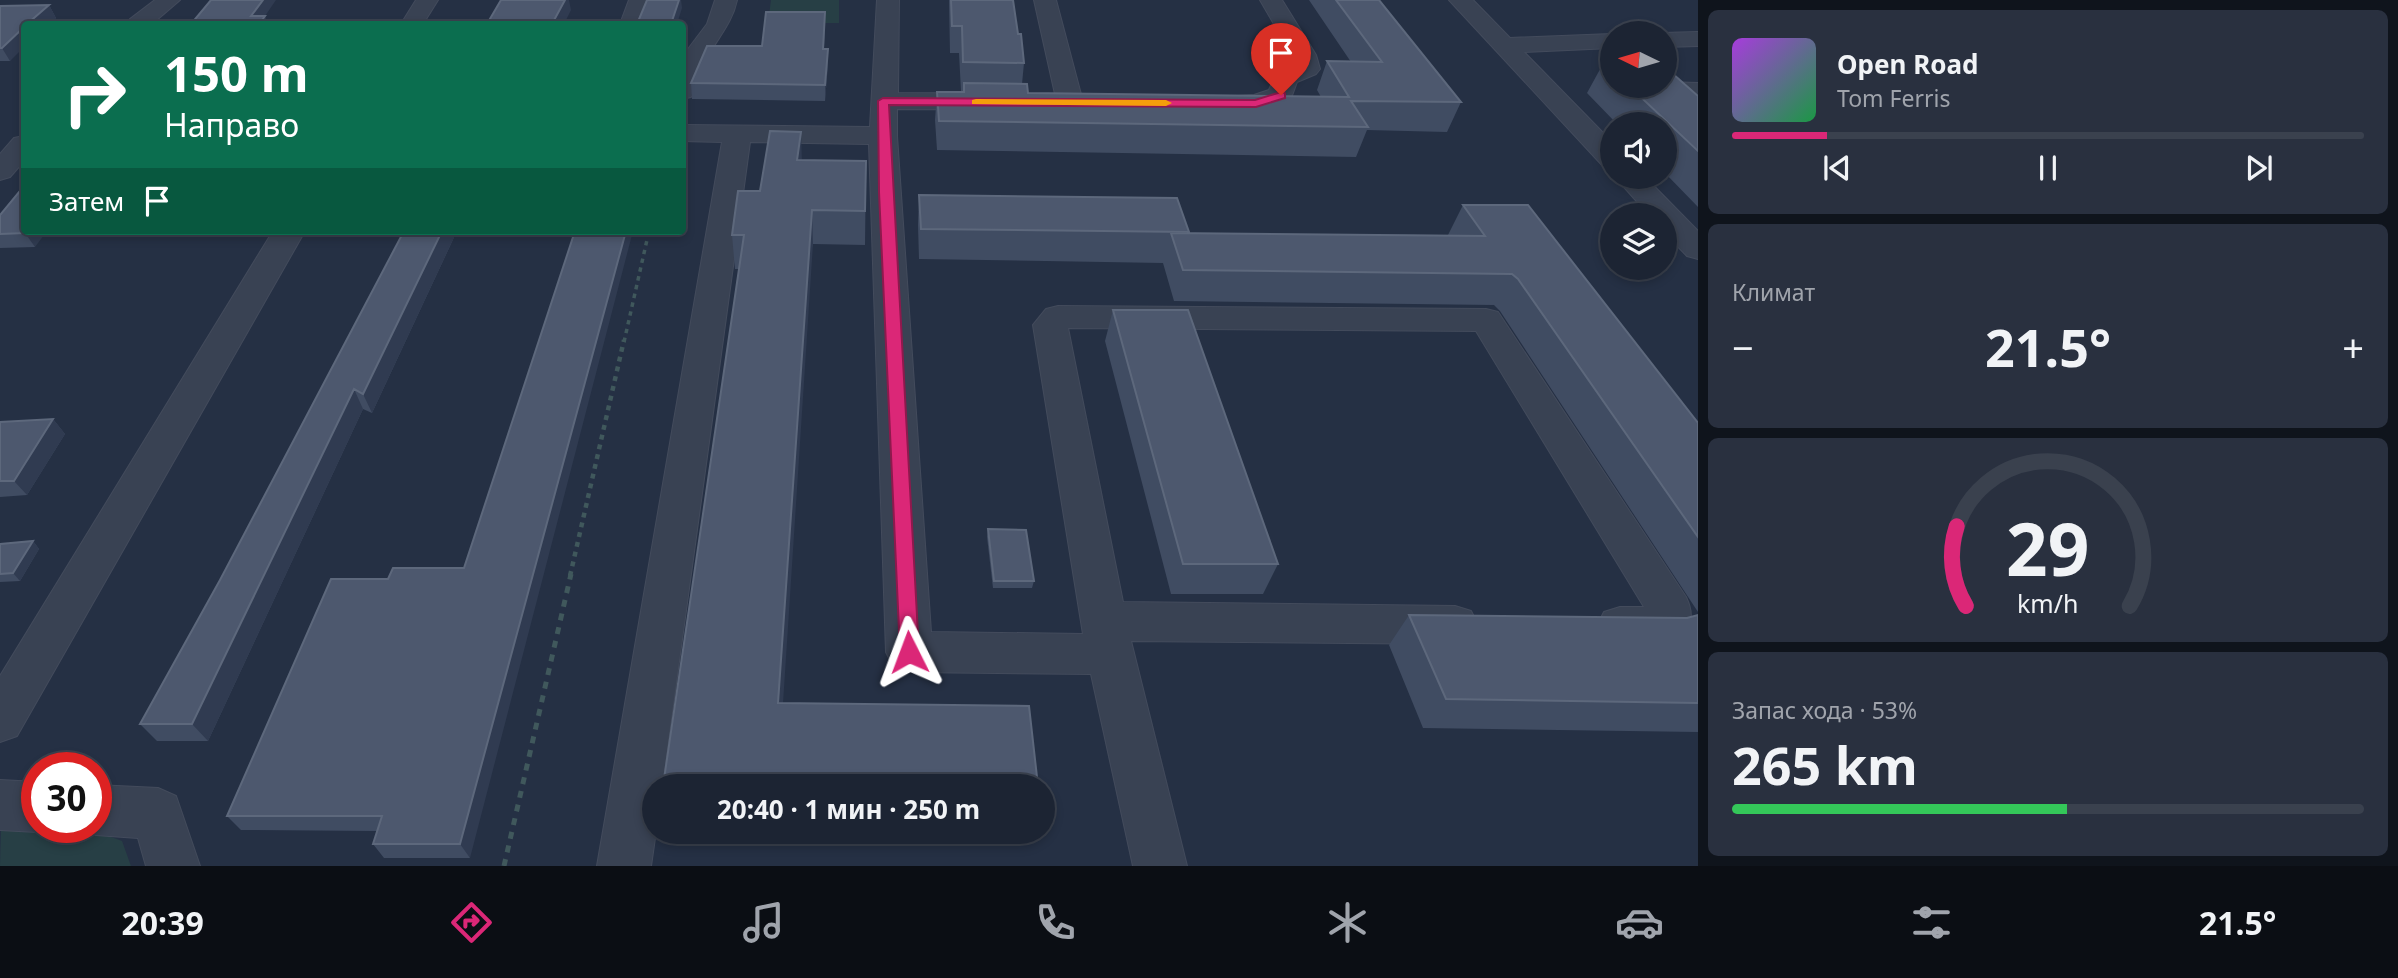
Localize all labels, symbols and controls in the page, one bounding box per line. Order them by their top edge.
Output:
north arrow [1600,21,1676,98]
map controls [1600,21,1677,280]
pin [1251,23,1311,95]
icon: arrive [1262,34,1300,72]
text: 150 m [164,40,309,106]
text: Open Road [1837,46,1979,82]
icon: right [49,49,140,140]
text: Tom Ferris [1837,82,1950,114]
text: Направо [164,103,299,146]
button: sound [1600,112,1677,189]
icon: previous [1818,149,1856,187]
icon: pause [2029,149,2067,187]
icon: next [2240,149,2278,187]
icon: arrive [138,182,176,220]
text: Затем [49,183,124,219]
button: layers [1600,203,1677,280]
text: Климат [1732,276,1815,308]
text: 21.5° [1985,311,2111,382]
text: − [1732,321,1754,373]
text: + [2342,321,2364,373]
text: 29 [2006,498,2090,597]
text: km/h [2017,586,2079,620]
position arrow [872,615,946,689]
text: Запас хода · 53% [1732,694,1917,726]
text: 265 km [1732,729,1918,800]
speed limit sign: 30 [21,752,112,843]
text: 20:40 · 1 мин · 250 m [717,791,980,827]
icon: directions [447,898,496,947]
icon: music [739,898,788,947]
icon: phone [1031,898,1080,947]
icon: climate [1323,898,1372,947]
icon: car [1615,898,1664,947]
icon: filters [1907,898,1956,947]
text: 20:39 [122,901,204,944]
text: 21.5° [2199,901,2276,944]

